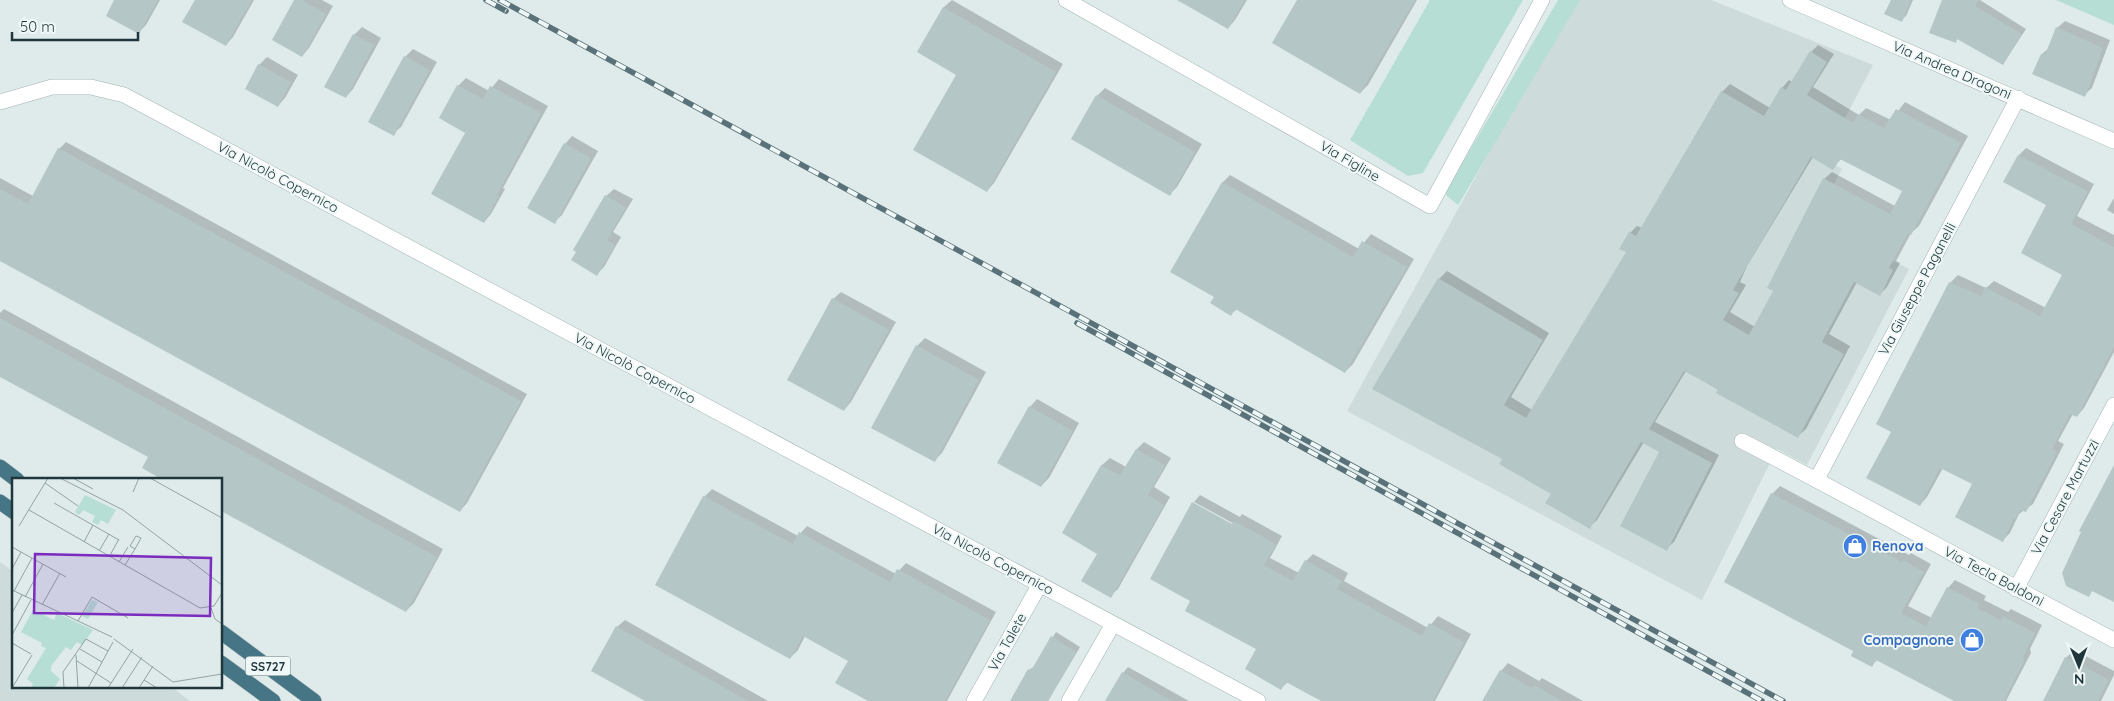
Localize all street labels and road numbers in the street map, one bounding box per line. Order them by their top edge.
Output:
street label: Via Andrea Dragoni [1890,37,2014,103]
street label: Via Nicolò Copernico [214,137,342,217]
street label: Via Figline [1317,137,1383,185]
street label: Via Giuseppe Paganelli [1874,220,1960,358]
street label: Via Nicolò Copernico [571,328,699,408]
street label: Via Cesare Martuzzi [2027,436,2103,558]
street label: Via Nicolò Copernico [929,519,1057,599]
street label: Via Tecla Baldoni [1941,542,2047,610]
street label: Via Talete [984,610,1030,674]
road number: SS727 [246,656,290,676]

